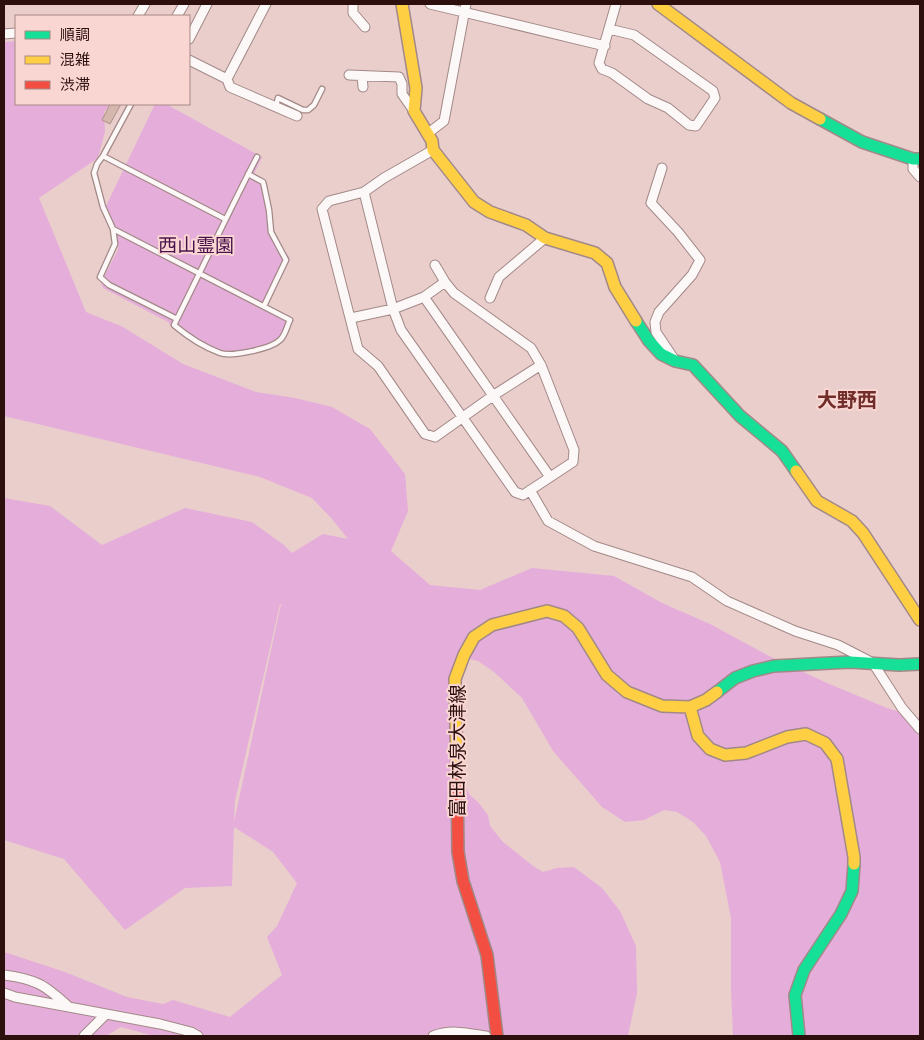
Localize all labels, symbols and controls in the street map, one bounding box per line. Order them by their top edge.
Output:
legend [15,15,190,105]
text: 順調 [60,25,90,44]
text: 混雑 [60,50,90,69]
text: 渋滞 [60,75,90,94]
park label: 西山霊園 [158,233,234,258]
district label: 大野西 [817,387,877,413]
street label: 富田林泉大津線 [445,684,470,818]

